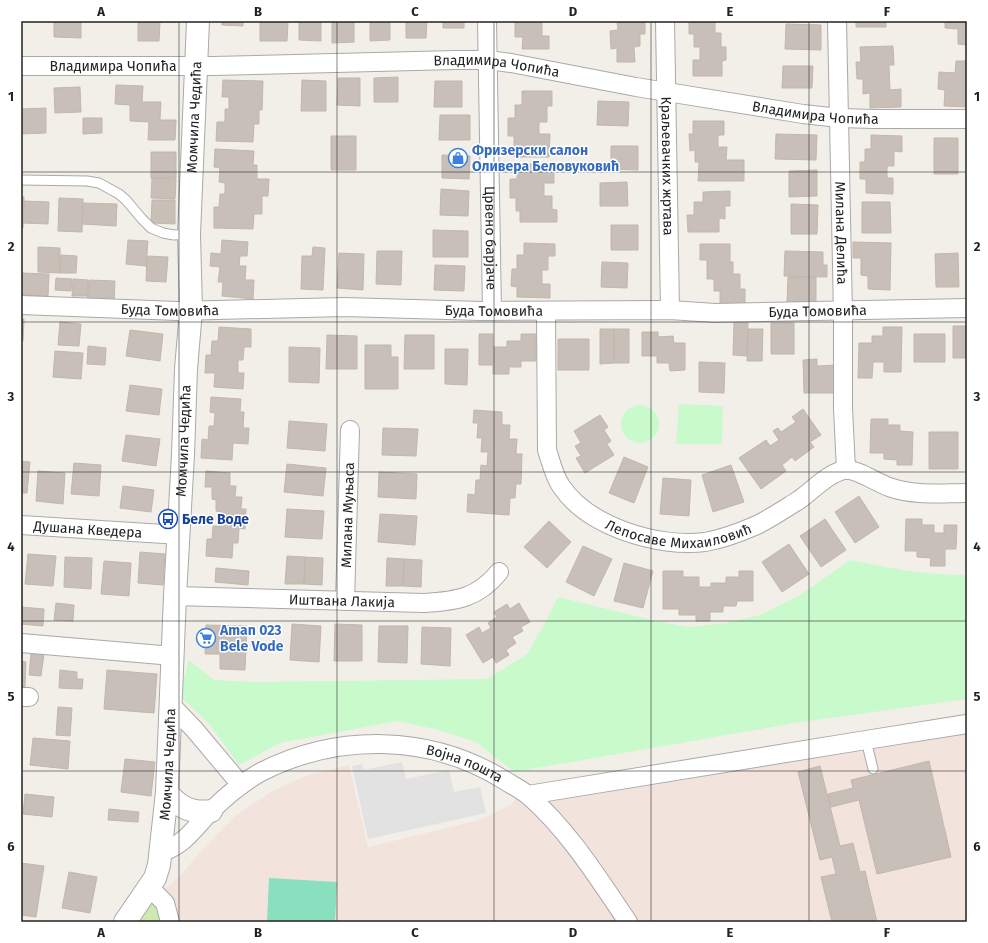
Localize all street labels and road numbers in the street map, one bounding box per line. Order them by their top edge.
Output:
street label: Владимира Чопића [433,51,561,81]
street label: Владимира Чопића [49,58,177,75]
street label: Момчила Чедића [183,61,205,173]
street label: Краљевачких жртава [658,96,677,236]
street label: Владимира Чопића [751,97,879,128]
street label: Милана Делића [832,181,851,285]
street label: Црвено барјаче [481,186,500,290]
street label: Буда Томовића [120,300,219,320]
street label: Буда Томовића [444,301,543,320]
street label: Буда Томовића [768,301,867,320]
street label: Момчила Чедића [172,384,194,497]
street label: Милана Муњаса [337,462,358,568]
street label: Лепосаве Михаиловић [603,516,754,552]
street label: Душана Кведера [32,517,143,541]
street label: Иштвана Лакија [289,591,395,611]
street label: Момчила Чедића [155,708,179,821]
street label: Војна пошта [425,741,506,786]

